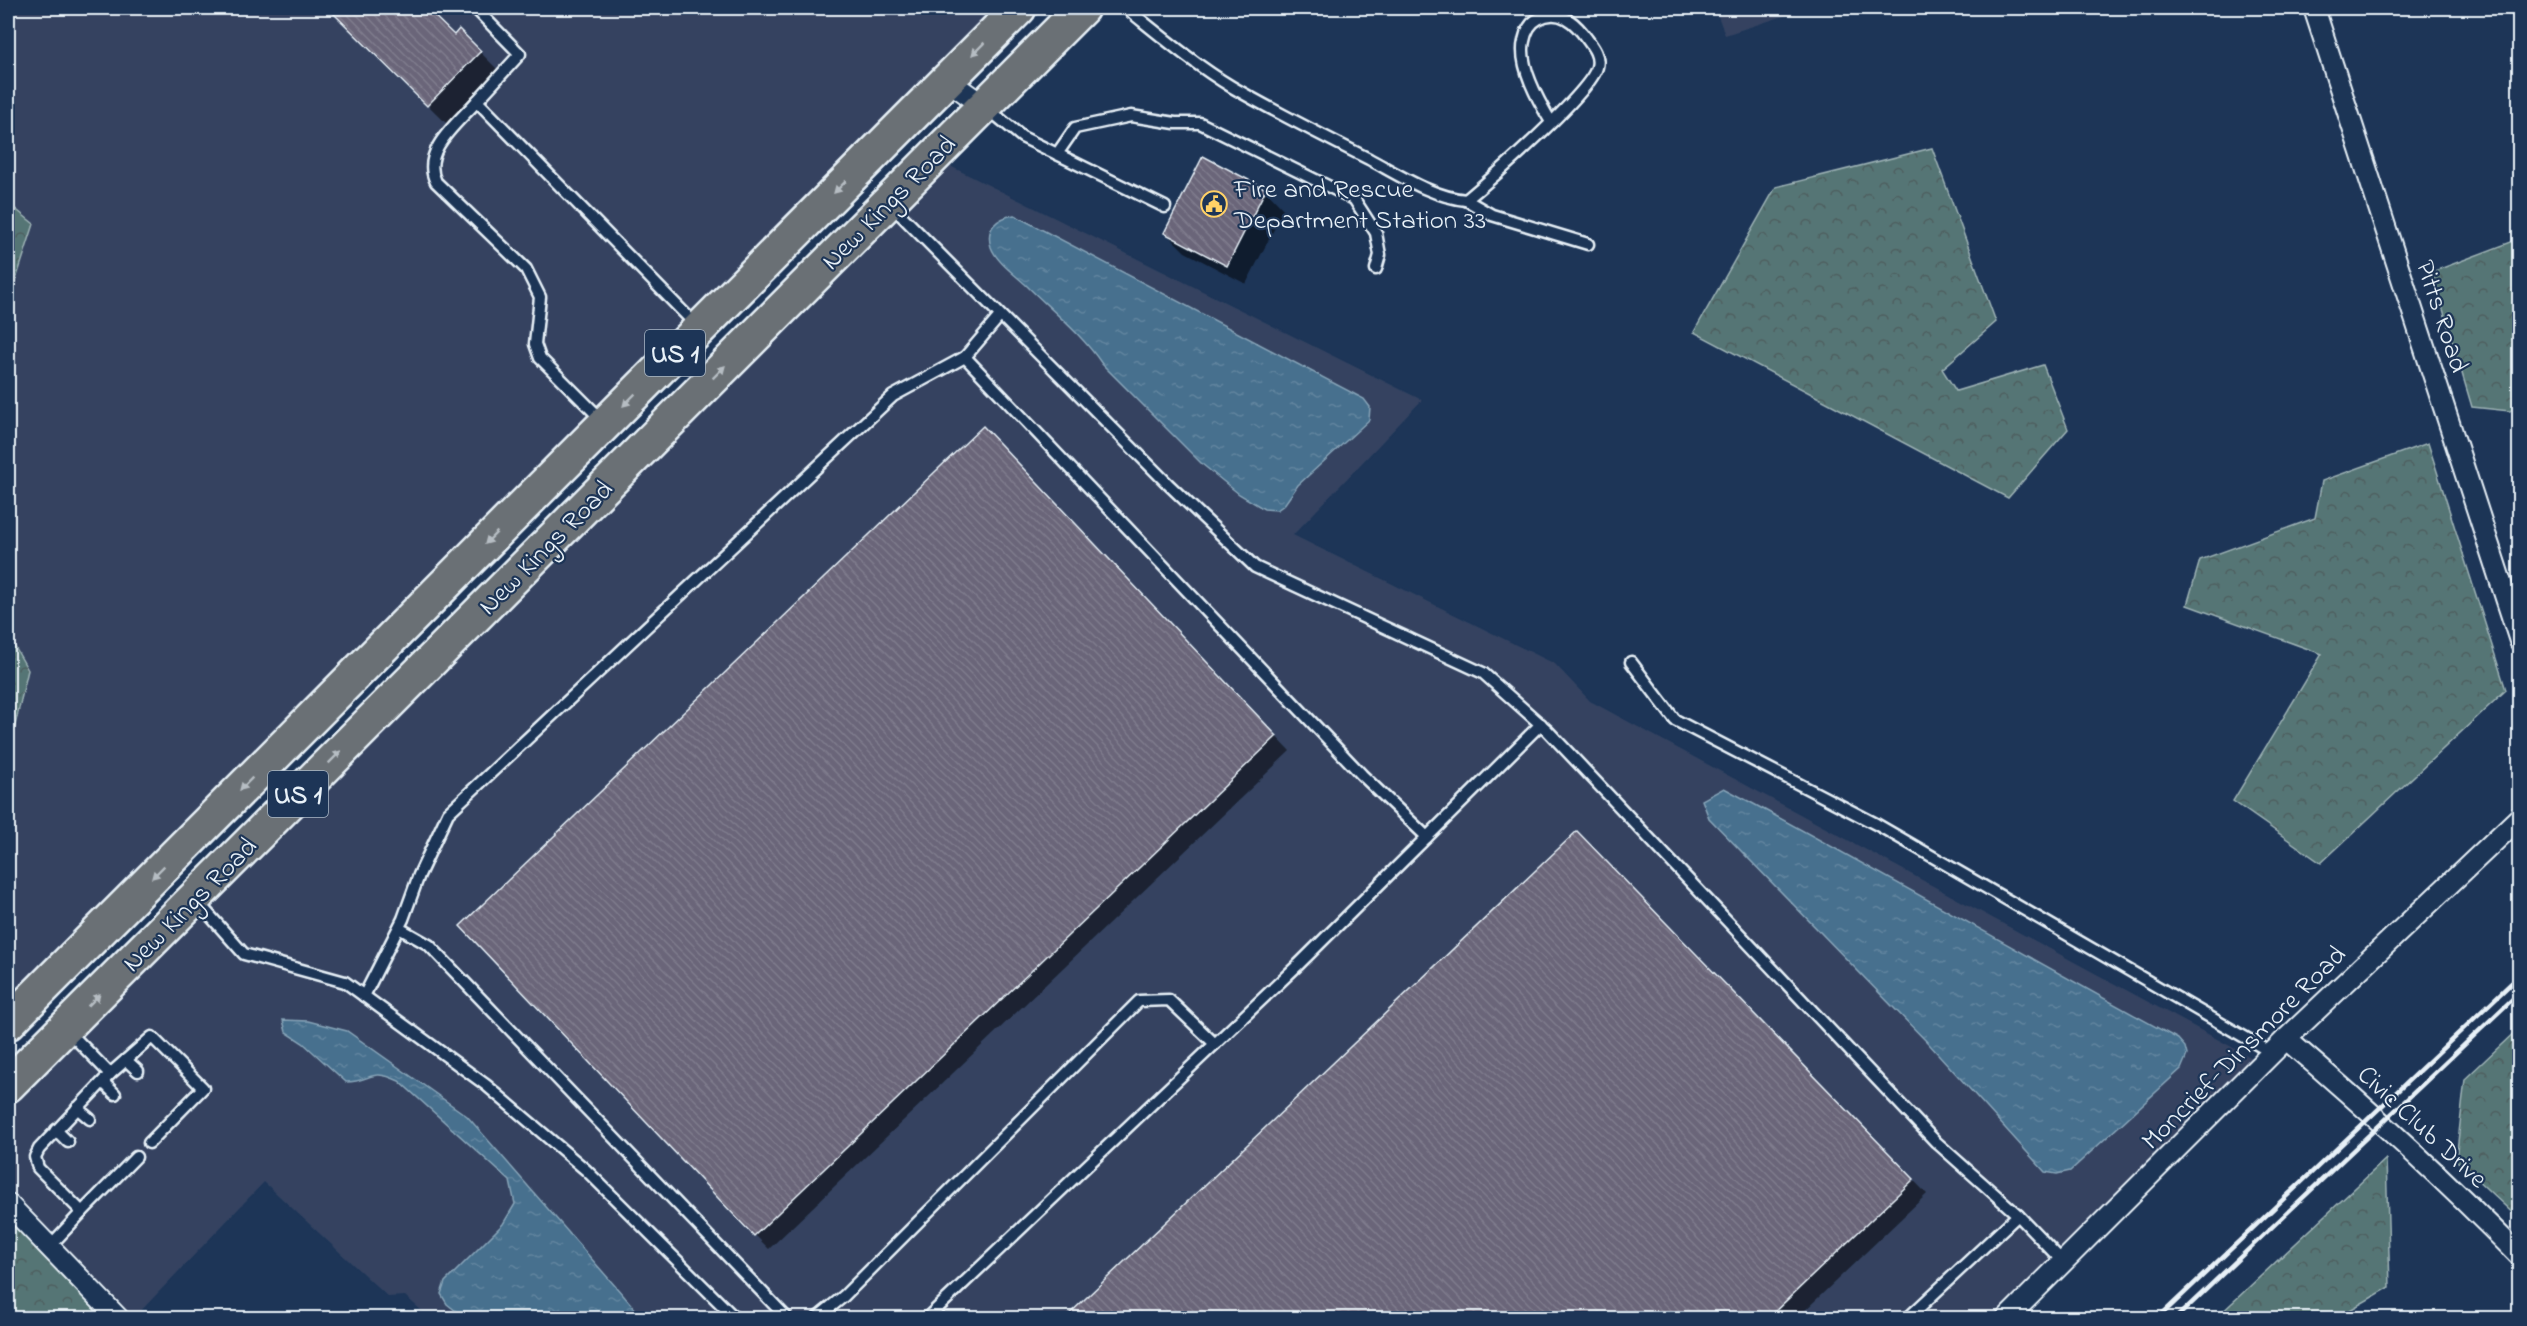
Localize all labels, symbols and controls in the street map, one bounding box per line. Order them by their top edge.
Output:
one-way arrow [971,41,985,56]
street label: New Kings Road [813,127,966,280]
place label: Fire and Rescue Department Station 33 [1233,171,1486,241]
one-way arrow [834,179,848,193]
public building icon: Fire and Rescue Department Station 33 [1199,189,1229,219]
street label: Pitts Road [2404,255,2477,378]
road number: US 1 [645,330,705,376]
one-way arrow [711,366,725,380]
one-way arrow [622,392,636,406]
street label: New Kings Road [470,472,623,625]
one-way arrow [485,530,499,544]
one-way arrow [328,751,342,765]
road number: US 1 [268,771,328,817]
one-way arrow [239,777,253,791]
street label: New Kings Road [114,829,267,982]
one-way arrow [151,865,165,879]
street label: Moncrief-Dinsmore Road [2133,937,2356,1160]
one-way arrow [86,993,100,1007]
street label: Civic Club Drive [2347,1057,2496,1199]

